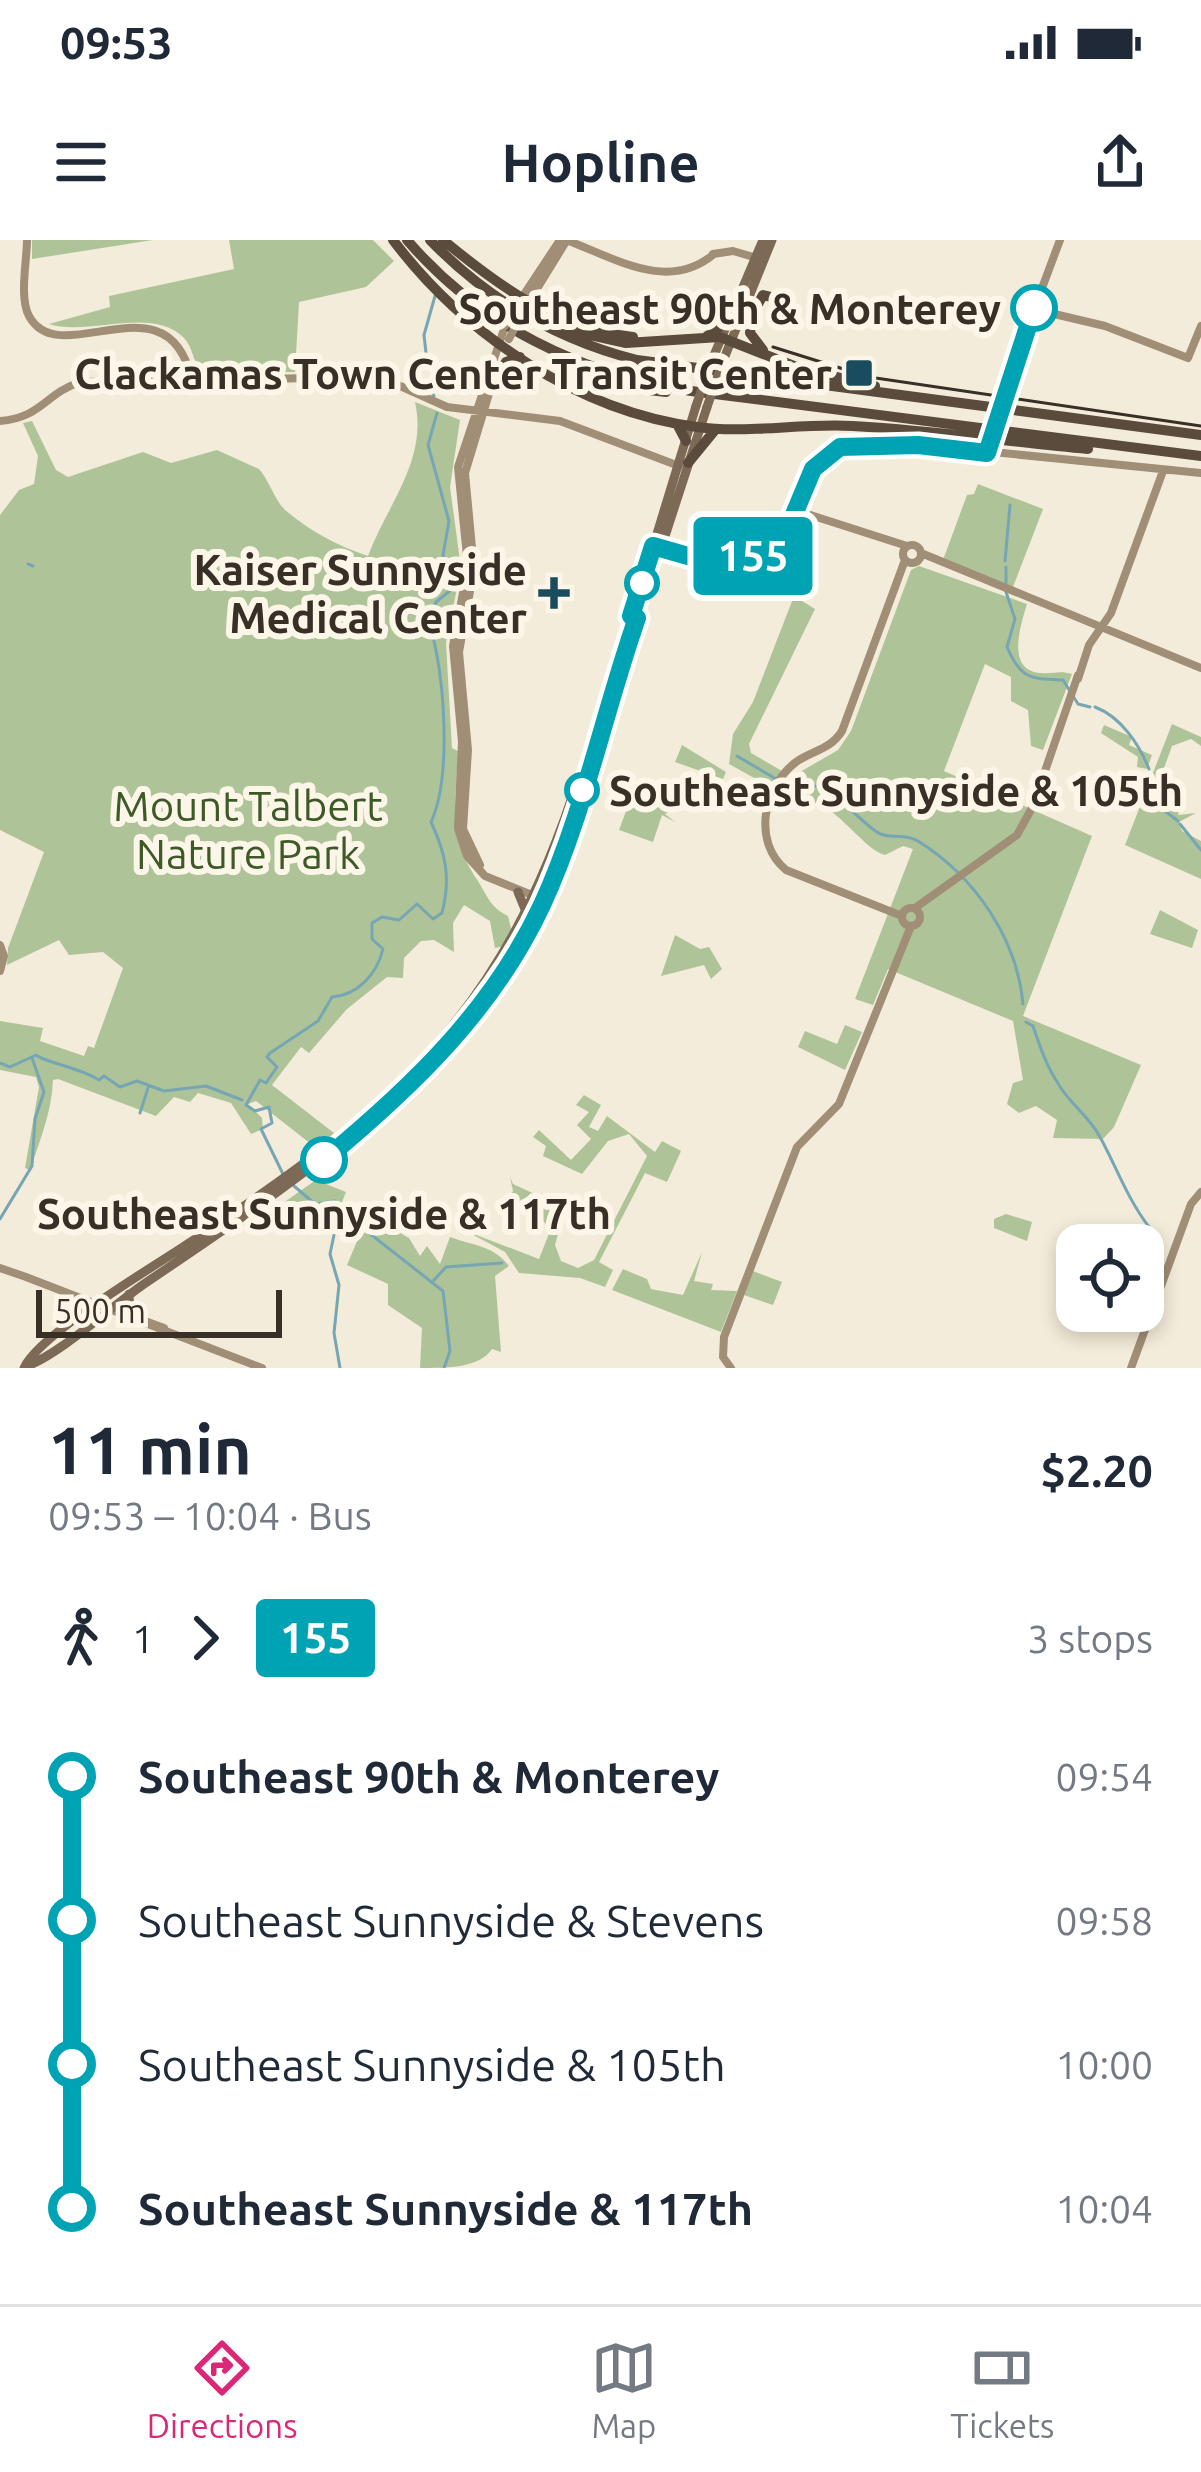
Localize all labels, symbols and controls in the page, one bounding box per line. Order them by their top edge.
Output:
text: 09:53 [60,17,173,68]
icon: menu [48,129,114,195]
icon: share [1087,129,1153,195]
text: Hopline [501,132,700,192]
place label: Southeast 90th & Monterey [458,285,1001,332]
marker: Southeast 90th & Monterey [1012,286,1056,330]
place label: Clackamas Town Center Transit Center [74,350,832,397]
marker: Clackamas Town Center Transit Center [843,357,875,389]
line badge: 155 [684,517,822,595]
text: 155 [717,532,789,579]
place label: Kaiser Sunnyside Medical Center [194,546,527,641]
unlabelled marker [626,567,658,599]
marker: Kaiser Sunnyside Medical Center [538,577,570,609]
place label: Southeast Sunnyside & 105th [609,767,1183,814]
marker: Southeast Sunnyside & 105th [566,774,598,806]
park label: Mount Talbert Nature Park [113,782,383,877]
marker: Southeast Sunnyside & 117th [302,1138,346,1182]
place label: Southeast Sunnyside & 117th [37,1190,611,1237]
map controls [1056,1224,1164,1332]
button: locate [1056,1224,1164,1332]
scale bar [36,1284,282,1337]
text: 500 m [54,1292,146,1329]
text: 11 min [48,1412,252,1486]
text: $2.20 [1040,1445,1153,1496]
text: 09:53 – 10:04 · Bus [48,1494,372,1537]
icon: walk [48,1605,114,1671]
icon: forward [172,1605,238,1671]
text: 155 [280,1614,351,1661]
text: 1 [132,1617,154,1660]
text: 3 stops [1027,1617,1153,1660]
text: Southeast 90th & Monterey [138,1751,719,1802]
text: 09:54 [1055,1755,1153,1798]
text: Southeast Sunnyside & Stevens [138,1895,764,1946]
text: 09:58 [1055,1899,1153,1942]
text: Southeast Sunnyside & 105th [138,2039,726,2090]
text: 10:00 [1055,2043,1153,2086]
text: Southeast Sunnyside & 117th [138,2183,753,2234]
text: 10:04 [1055,2187,1153,2230]
tab: Directions [147,2335,298,2444]
tab: Map [591,2335,657,2444]
tab: Tickets [950,2335,1054,2444]

